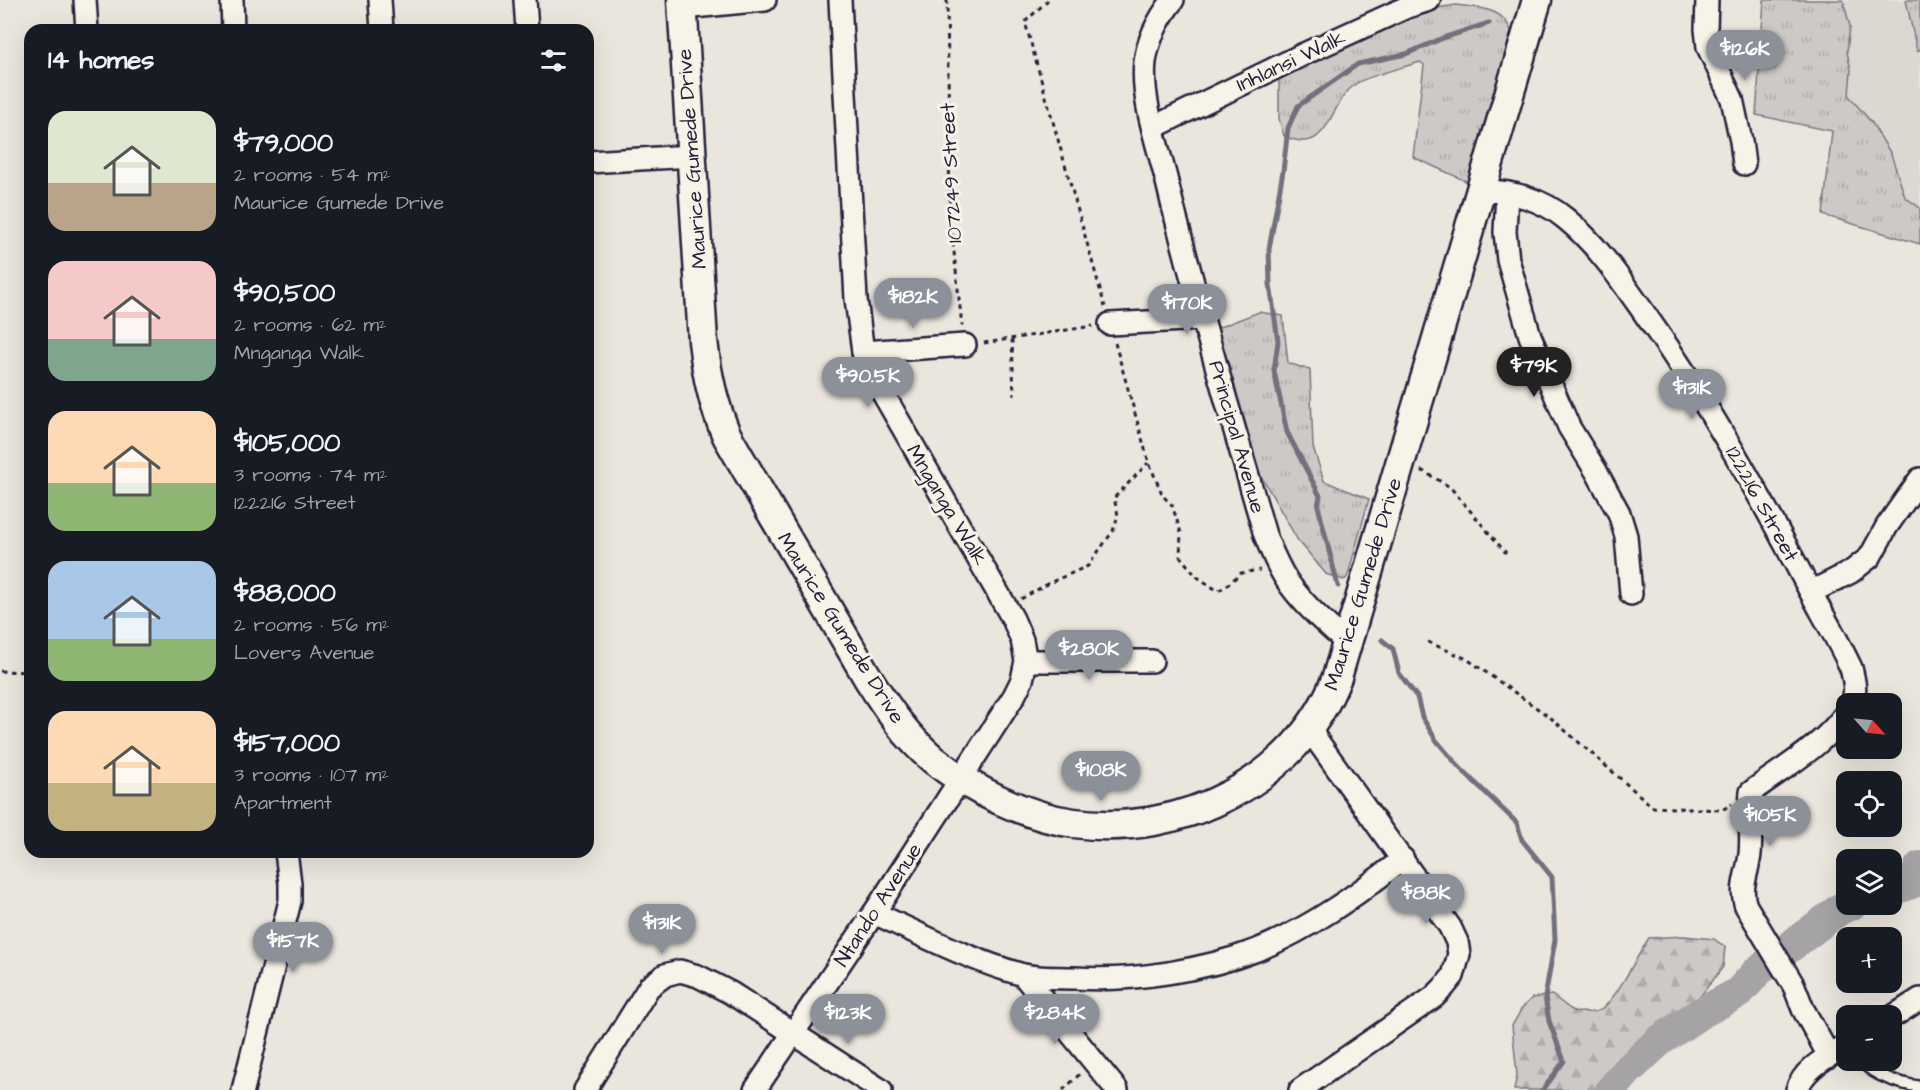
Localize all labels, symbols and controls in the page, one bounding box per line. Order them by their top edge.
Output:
street label: Inhlansi Walk [1232,23,1350,99]
pin: $126K [1703,30,1787,81]
text: $126K [1720,35,1770,63]
text: 14 homes [48,42,154,78]
icon: filters [537,44,570,77]
street label: Maurice Gumede Drive [670,48,714,270]
street label: 107249 Street [933,102,969,244]
text: $79,000 [234,125,333,161]
icon: home [96,135,168,207]
text: 2 rooms · 54 m² [234,161,390,189]
text: Maurice Gumede Drive [234,189,444,217]
text: $90,500 [234,275,336,311]
pin: $182K [871,278,955,329]
text: $182K [888,283,938,311]
pin: $170K [1145,284,1229,335]
icon: home [96,285,168,357]
text: $170K [1162,289,1212,317]
text: 2 rooms · 62 m² [234,311,386,339]
text: Mnganga Walk [234,339,364,367]
pin: $79K [1498,347,1570,398]
text: $79K [1511,352,1557,380]
pin: $90.5K [819,357,917,408]
street label: Principal Avenue [1200,357,1273,517]
text: $90.5K [836,362,900,390]
pin: $131K [1650,369,1734,420]
text: $131K [1673,374,1711,402]
text: $105,000 [234,425,340,461]
icon: home [96,435,168,507]
street label: Mnganga Walk [898,439,995,572]
street label: 122216 Street [1718,441,1806,567]
text: 3 rooms · 74 m² [234,461,387,489]
street label: Maurice Gumede Drive [1317,474,1409,694]
text: 122216 Street [234,489,356,517]
street label: Maurice Gumede Drive [770,527,912,729]
text: $88,000 [234,575,336,611]
icon: home [96,585,168,657]
text: 2 rooms · 56 m² [234,611,389,639]
pin: $280K [1047,630,1131,681]
text: $280K [1059,635,1119,663]
text: Lovers Avenue [234,639,374,667]
north arrow [1836,693,1902,759]
map controls [1836,693,1902,1071]
text: $157,000 [234,725,340,761]
icon: home [96,735,168,807]
pin: $108K [1059,751,1143,802]
text: $108K [1075,756,1127,784]
text: 3 rooms · 107 m² [234,761,389,789]
button: locate [1836,771,1902,837]
text: Apartment [234,789,332,817]
pin: $105K [1728,796,1812,847]
text: $105K [1744,801,1796,829]
street label: Ntando Avenue [827,838,929,972]
button: layers [1836,849,1902,915]
pin: $88K [1390,874,1462,925]
text: $88K [1401,879,1451,907]
pin: $131K [620,904,704,955]
text: $131K [643,909,681,937]
pin: $157K [251,922,335,973]
text: $157K [267,927,319,955]
button: + [1836,927,1902,993]
pin: $123K [806,994,890,1045]
pin: $284K [1013,994,1097,1045]
text: $123K [824,999,872,1027]
text: $284K [1024,999,1086,1027]
button: − [1836,1005,1902,1071]

